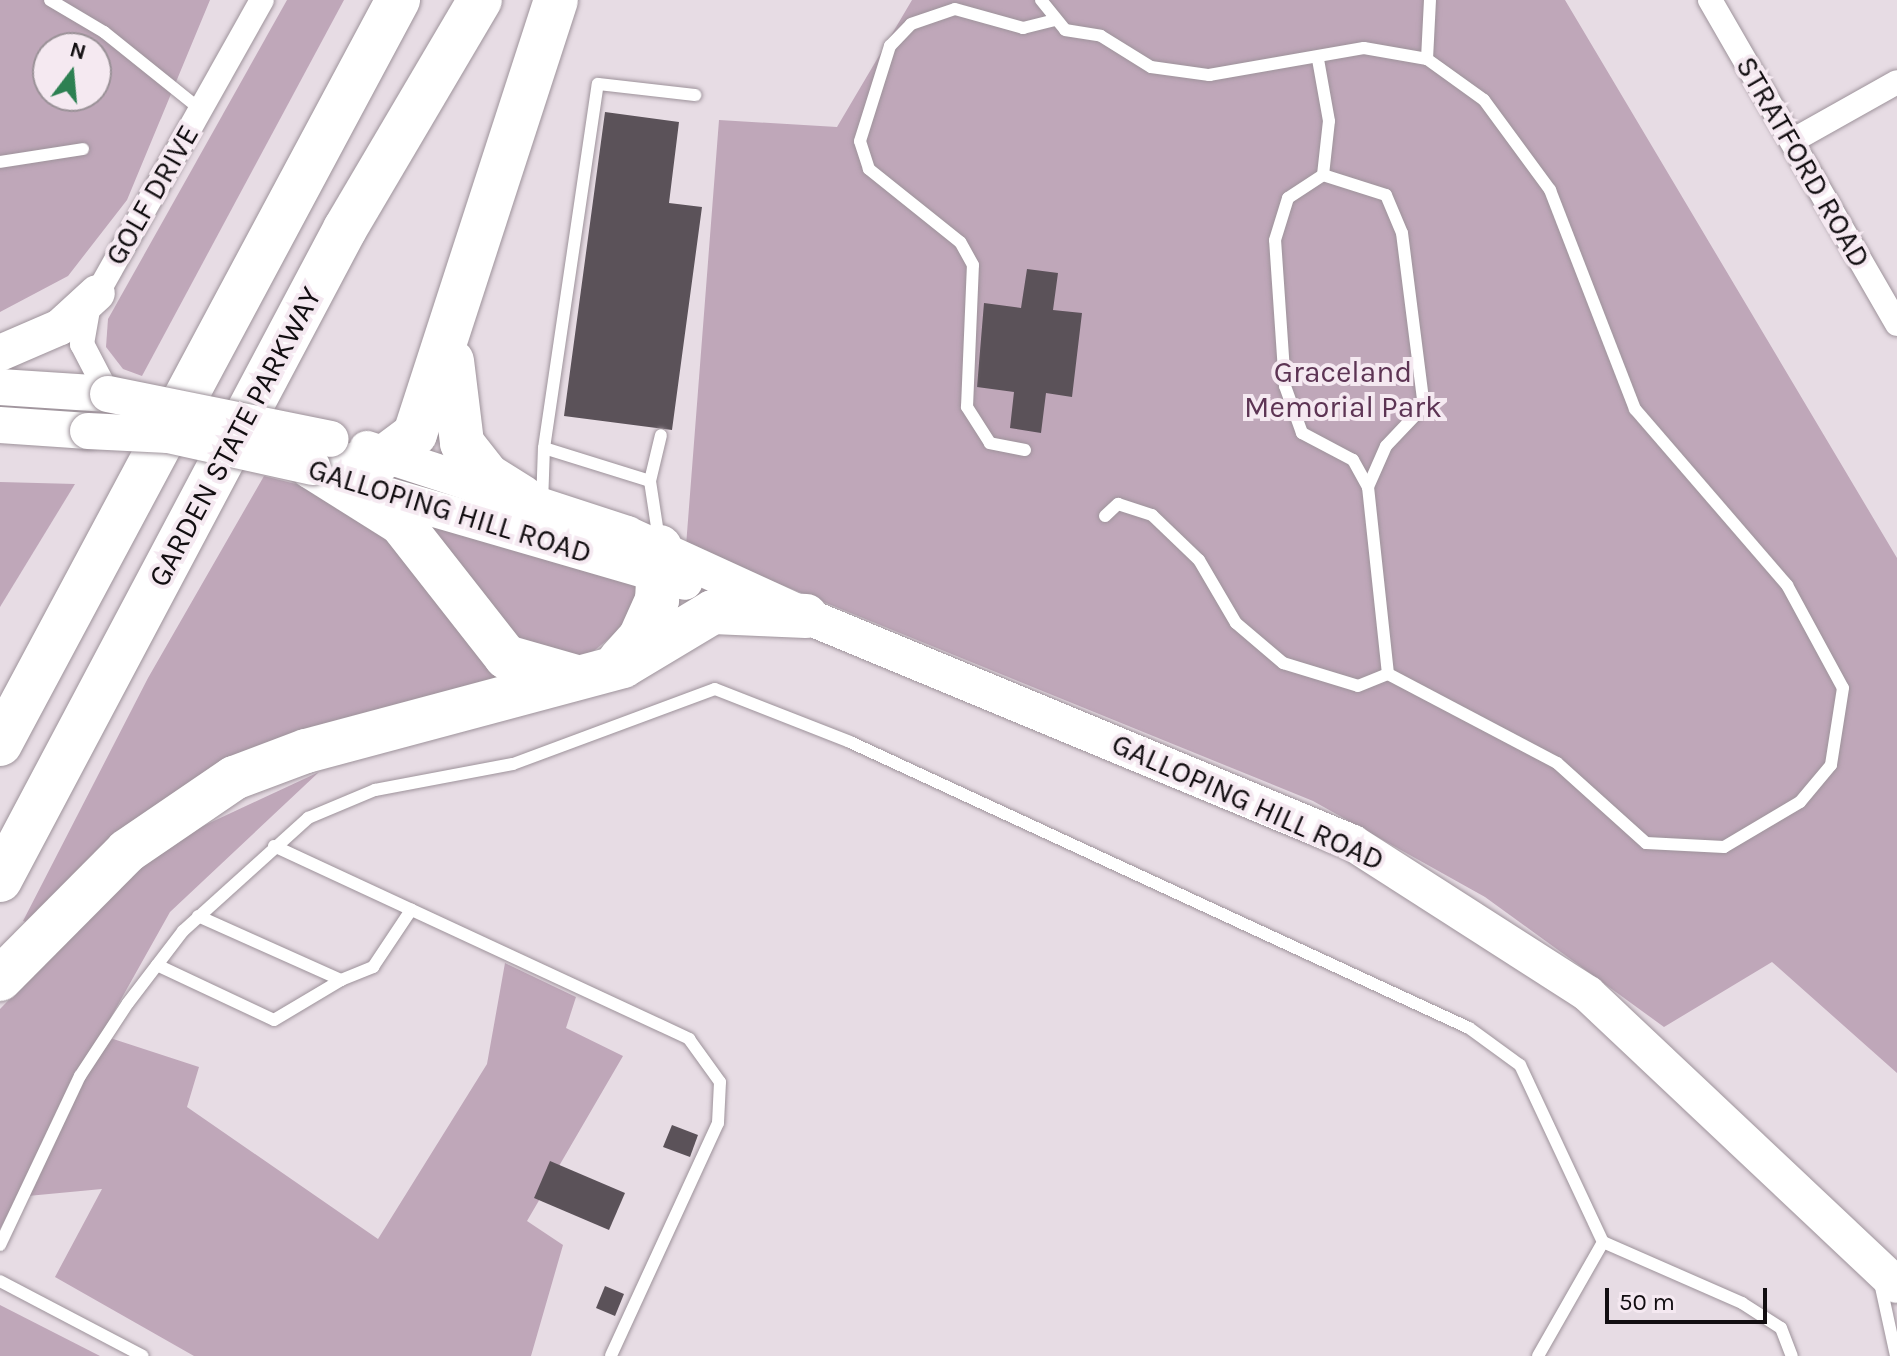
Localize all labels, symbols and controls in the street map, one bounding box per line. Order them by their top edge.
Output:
north arrow [32,32,112,112]
text: N [67,36,89,66]
street label: STRATFORD ROAD [1728,50,1878,274]
street label: GOLF DRIVE [97,119,207,271]
street label: GARDEN STATE PARKWAY [141,281,329,593]
park label: Graceland Memorial Park [1244,354,1442,424]
street label: GALLOPING HILL ROAD [304,451,596,571]
street label: GALLOPING HILL ROAD [1106,726,1390,878]
scale bar [1609,1272,1771,1322]
text: 50 m [1619,1288,1675,1316]

